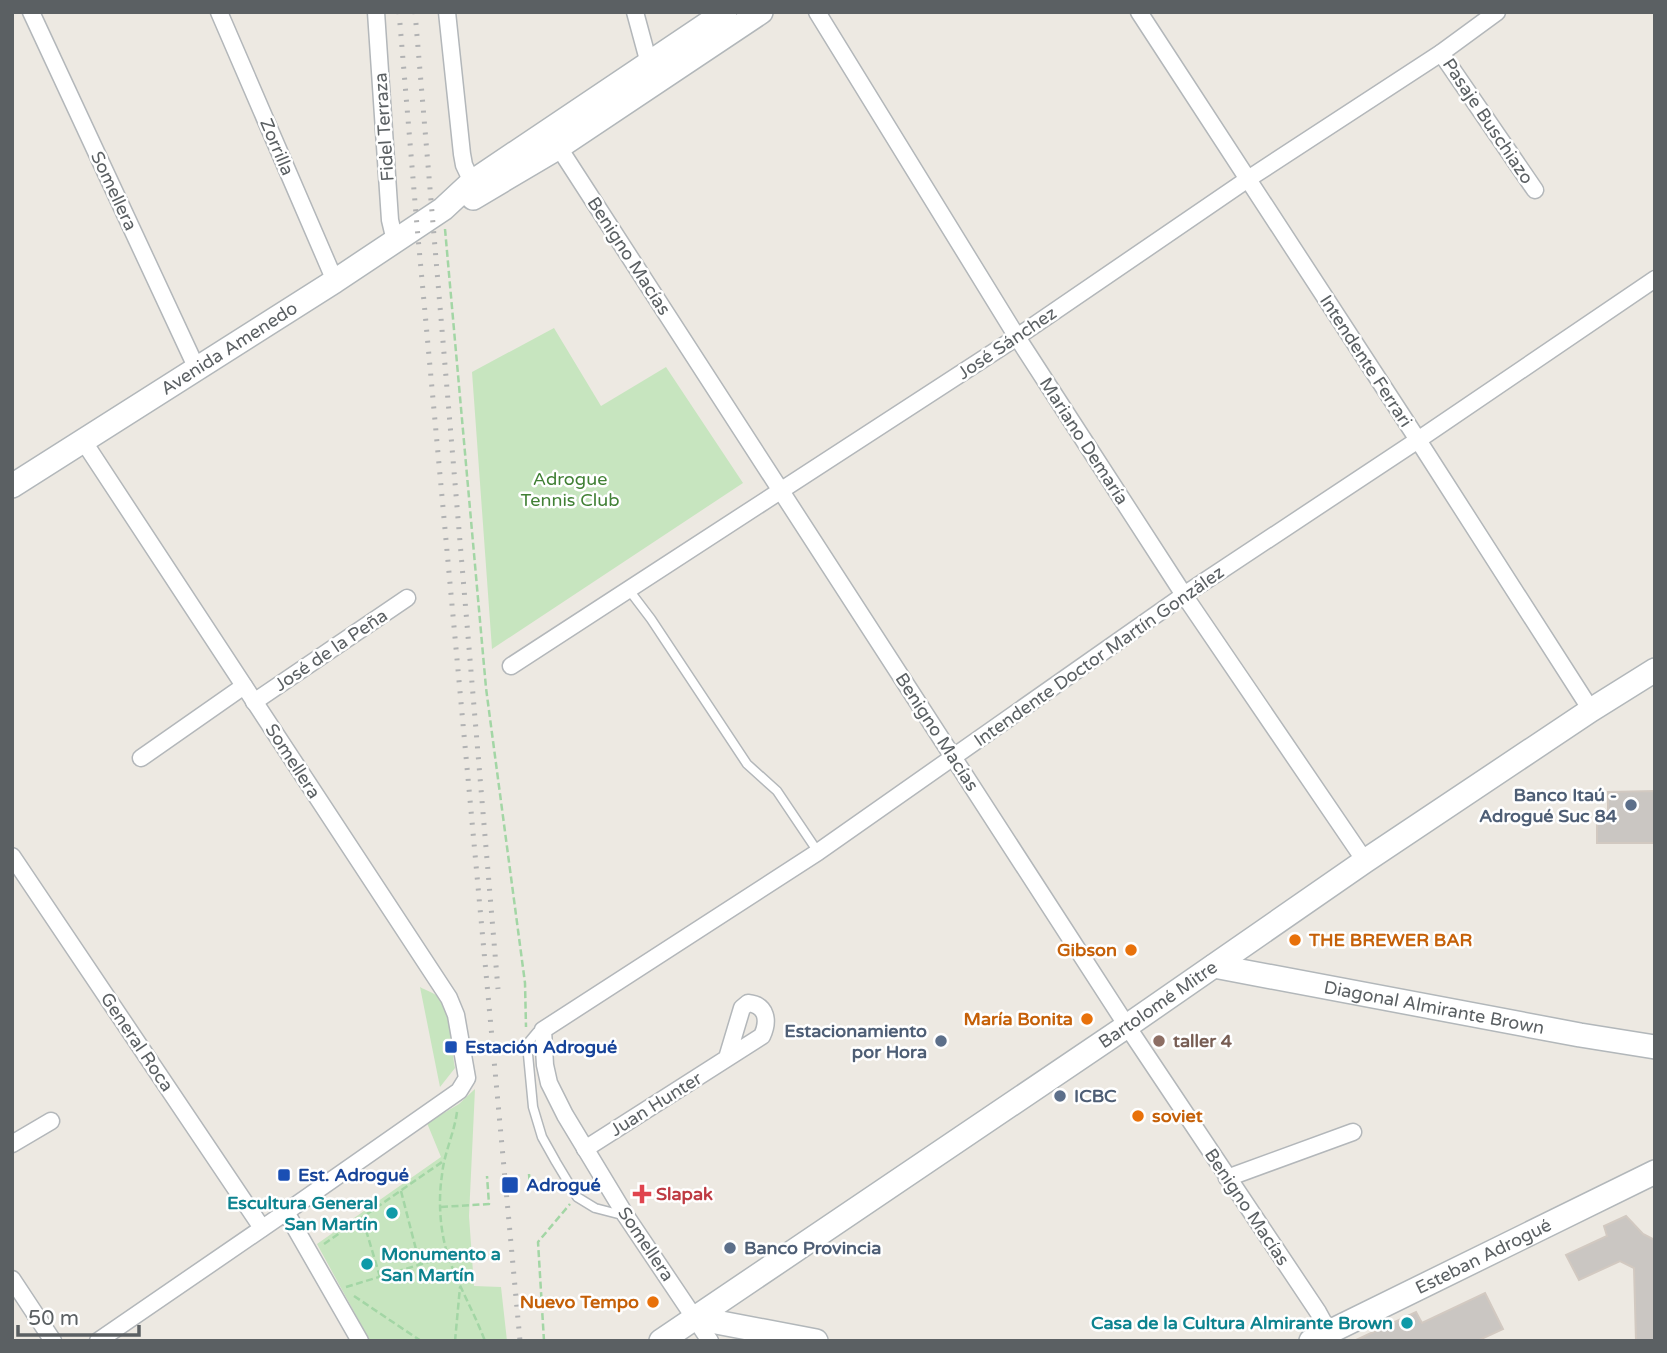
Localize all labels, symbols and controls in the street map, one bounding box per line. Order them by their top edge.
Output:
street label: Pasaje Buschiazo [1438,54,1538,188]
street label: Fidel Terraza [369,72,399,182]
street label: Zorrilla [255,115,299,179]
street label: Somellera [86,148,142,234]
street label: Benigno Macías [583,193,675,319]
street label: Intendente Ferrari [1315,291,1417,431]
street label: Avenida Amenedo [157,297,301,400]
street label: José Sánchez [953,302,1061,384]
street label: Mariano Demaría [1035,373,1133,509]
park label: Adrogue Tennis Club [520,468,620,511]
street label: Intendente Doctor Martín González [970,561,1228,751]
street label: José de la Peña [270,604,392,696]
street label: Benigno Macías [891,669,983,795]
street label: Somellera [261,719,325,803]
place label: Banco Itaú - Adrogué Suc 84 [1479,784,1618,827]
marker: Banco Itaú - Adrogué Suc 84 [1623,797,1639,813]
place label: THE BREWER BAR [1308,929,1472,951]
marker: THE BREWER BAR [1287,932,1303,948]
place label: Gibson [1057,939,1117,961]
marker: Gibson [1123,942,1139,958]
street label: Bartolomé Mitre [1094,956,1221,1053]
street label: Diagonal Almirante Brown [1322,976,1546,1039]
street label: General Roca [96,988,178,1096]
place label: María Bonita [964,1008,1073,1030]
marker: María Bonita [1079,1011,1095,1027]
place label: Estacionamiento por Hora [784,1020,927,1063]
place label: taller 4 [1173,1030,1233,1052]
marker: Estacionamiento por Hora [933,1033,949,1049]
marker: taller 4 [1151,1033,1167,1049]
place label: Estación Adrogué [465,1036,617,1058]
marker: Estación Adrogué [443,1039,459,1055]
street label: Juan Hunter [606,1067,706,1141]
place label: ICBC [1074,1085,1117,1107]
marker: ICBC [1052,1088,1068,1104]
place label: soviet [1152,1105,1203,1127]
marker: soviet [1130,1108,1146,1124]
street label: Benigno Macías [1200,1144,1294,1270]
place label: Est. Adrogué [298,1164,409,1186]
marker: Est. Adrogué [276,1167,292,1183]
place label: Adrogué [526,1174,601,1196]
marker: Adrogué [500,1175,520,1195]
place label: Slapak [656,1183,713,1205]
marker: Slapak [634,1186,650,1202]
place label: Escultura General San Martín [227,1192,378,1235]
street label: Somellera [613,1203,679,1285]
marker: Escultura General San Martín [384,1205,400,1221]
street label: Esteban Adrogué [1412,1214,1555,1299]
place label: Banco Provincia [744,1237,881,1259]
marker: Banco Provincia [722,1240,738,1256]
place label: Monumento a San Martín [381,1243,501,1286]
marker: Monumento a San Martín [359,1256,375,1272]
place label: Nuevo Tempo [520,1291,639,1313]
scale bar [18,1294,138,1338]
marker: Nuevo Tempo [645,1294,661,1310]
text: 50 m [28,1306,79,1331]
place label: Casa de la Cultura Almirante Brown [1091,1312,1393,1334]
marker: Casa de la Cultura Almirante Brown [1399,1315,1415,1331]

